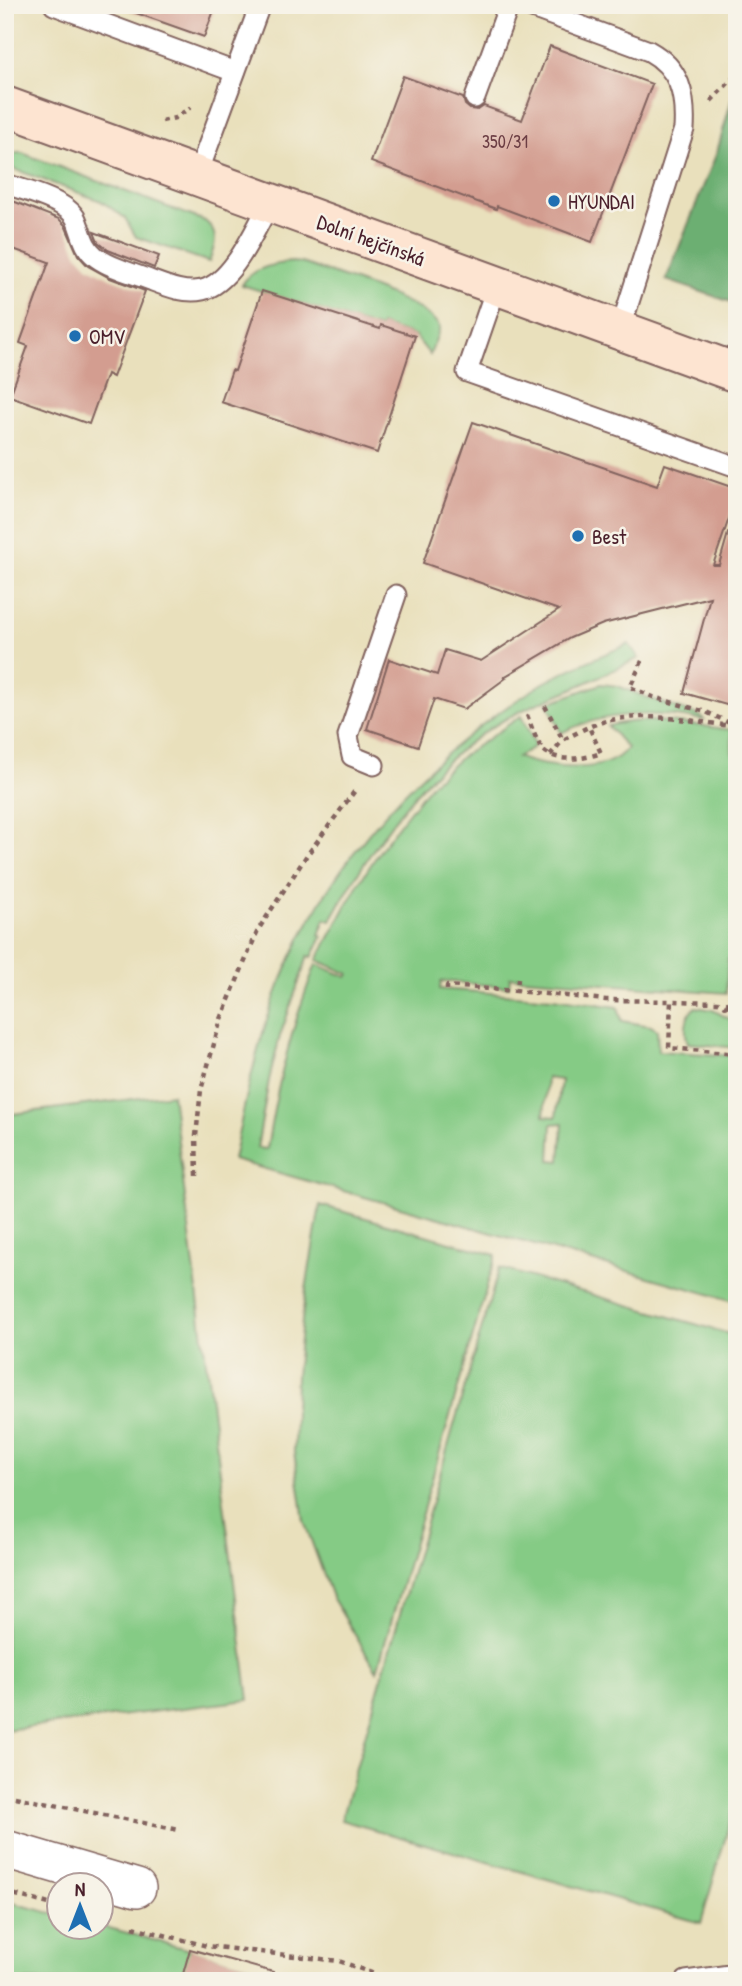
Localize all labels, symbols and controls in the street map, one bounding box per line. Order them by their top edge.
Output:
house number: 350/31 [482,129,528,154]
place label: HYUNDAI [568,187,635,216]
marker: HYUNDAI [546,193,562,209]
street label: Dolní hejčínská [313,207,429,273]
place label: OMV [89,322,125,351]
marker: OMV [67,328,83,344]
place label: Best [592,522,627,551]
marker: Best [570,528,586,544]
north arrow [46,1870,116,1940]
text: N [75,1876,85,1902]

